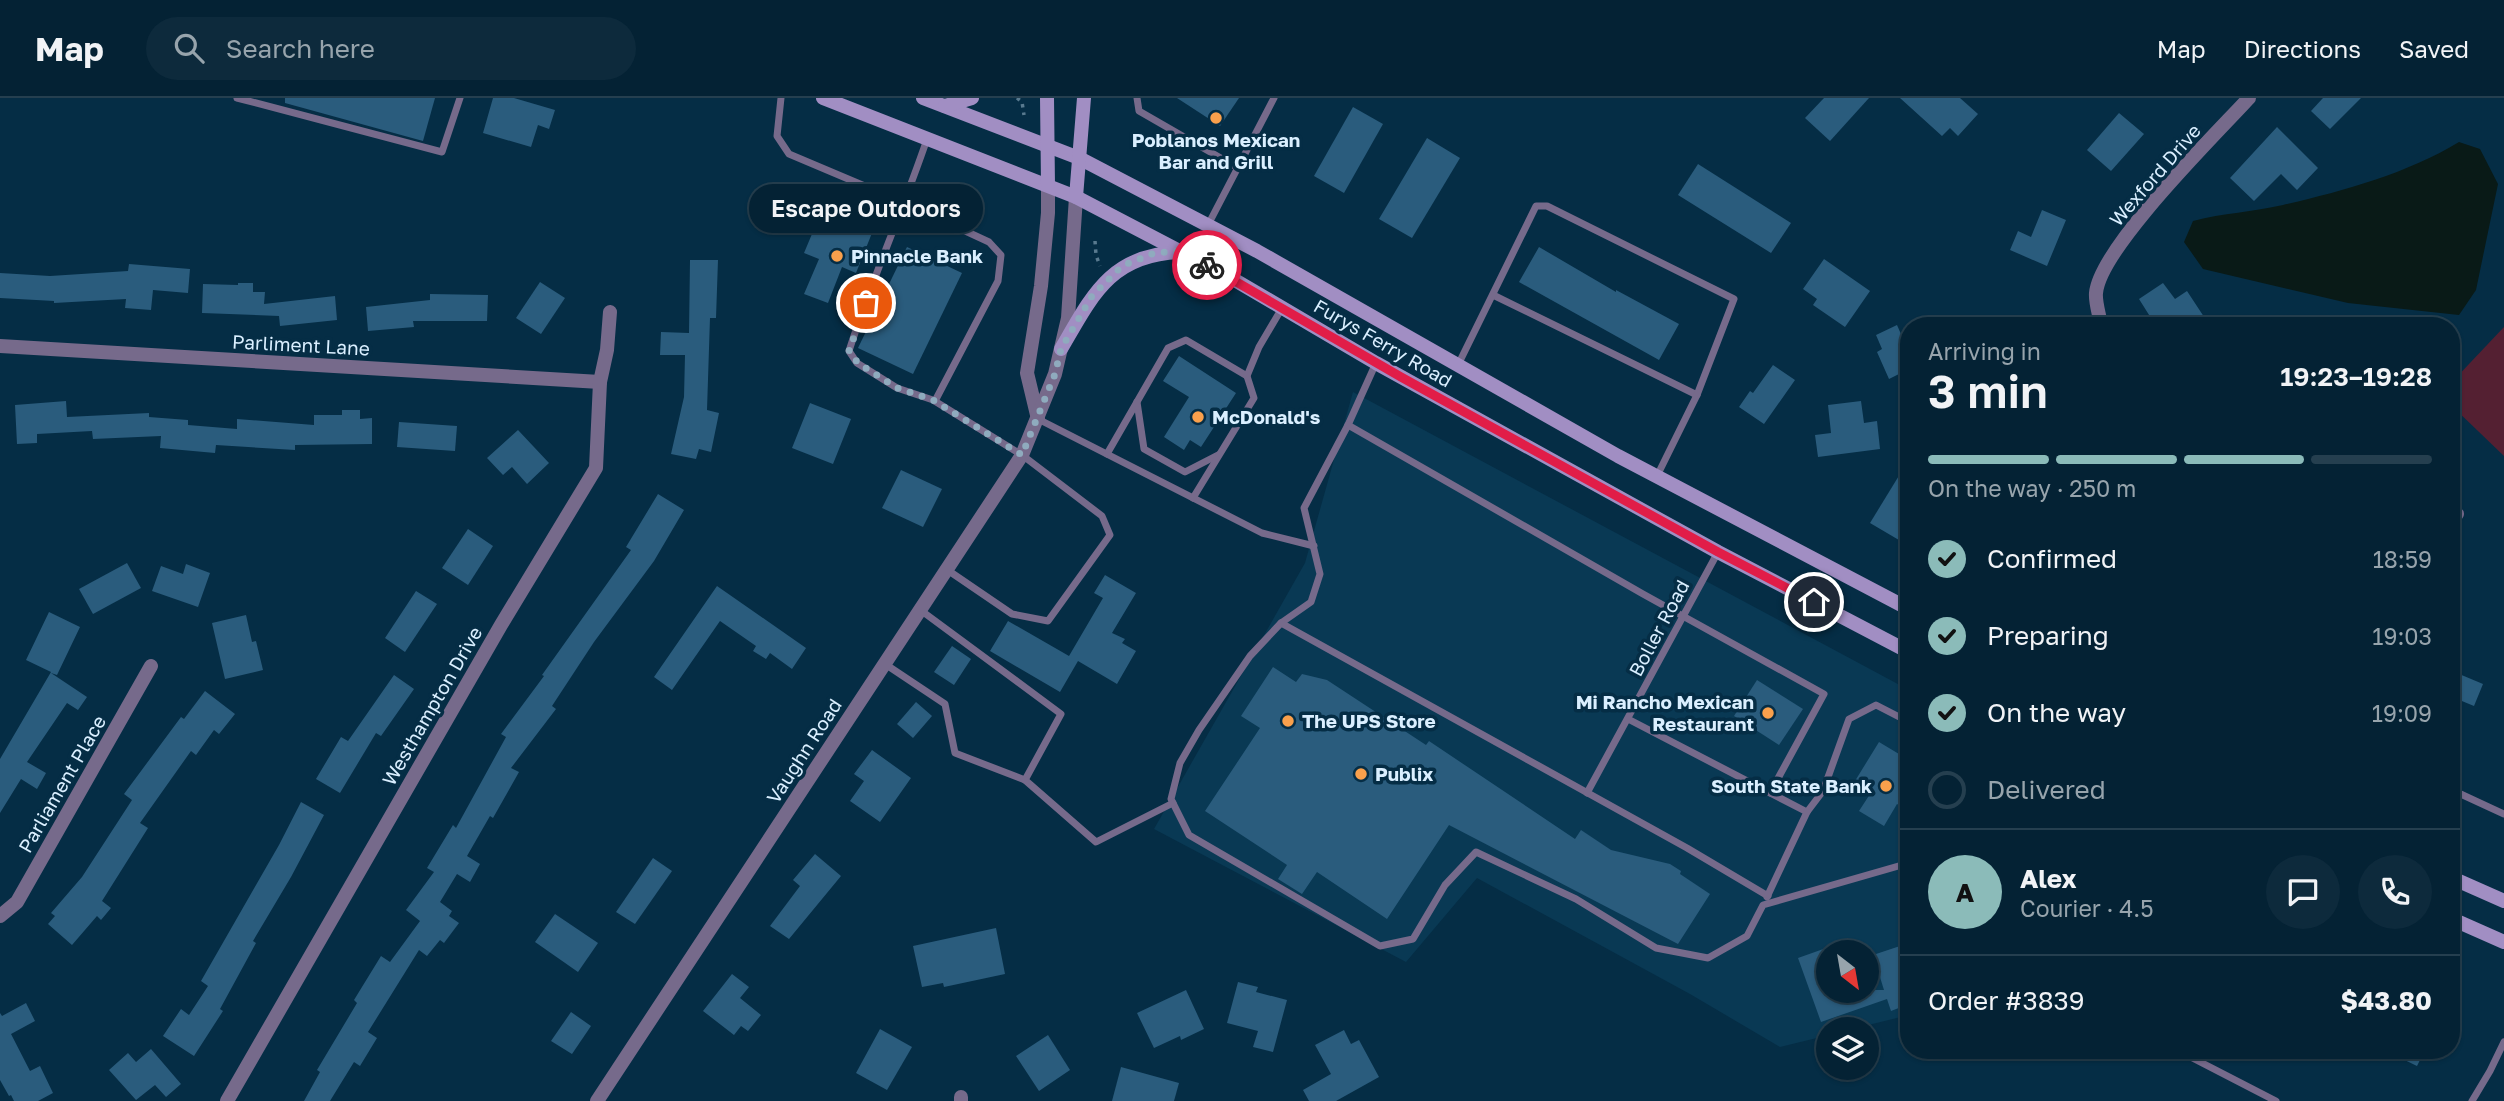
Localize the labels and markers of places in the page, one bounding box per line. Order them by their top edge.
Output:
marker: Poblanos Mexican Bar and Grill [1208,110,1224,126]
place label: Poblanos Mexican Bar and Grill [1132,128,1300,173]
callout: Escape Outdoors [749,184,983,233]
place label: Pinnacle Bank [851,244,983,267]
marker: Pinnacle Bank [829,248,845,264]
pin [836,273,896,333]
place label: McDonald's [1212,405,1321,428]
marker: McDonald's [1190,409,1206,425]
pin [1784,572,1844,632]
place label: Mi Rancho Mexican Restaurant [1576,690,1754,735]
marker: Mi Rancho Mexican Restaurant [1760,705,1776,721]
place label: The UPS Store [1302,709,1436,732]
marker: The UPS Store [1280,713,1296,729]
place label: Publix [1375,762,1433,785]
marker: Publix [1353,766,1369,782]
place label: South State Bank [1711,774,1872,797]
marker: South State Bank [1878,778,1894,794]

